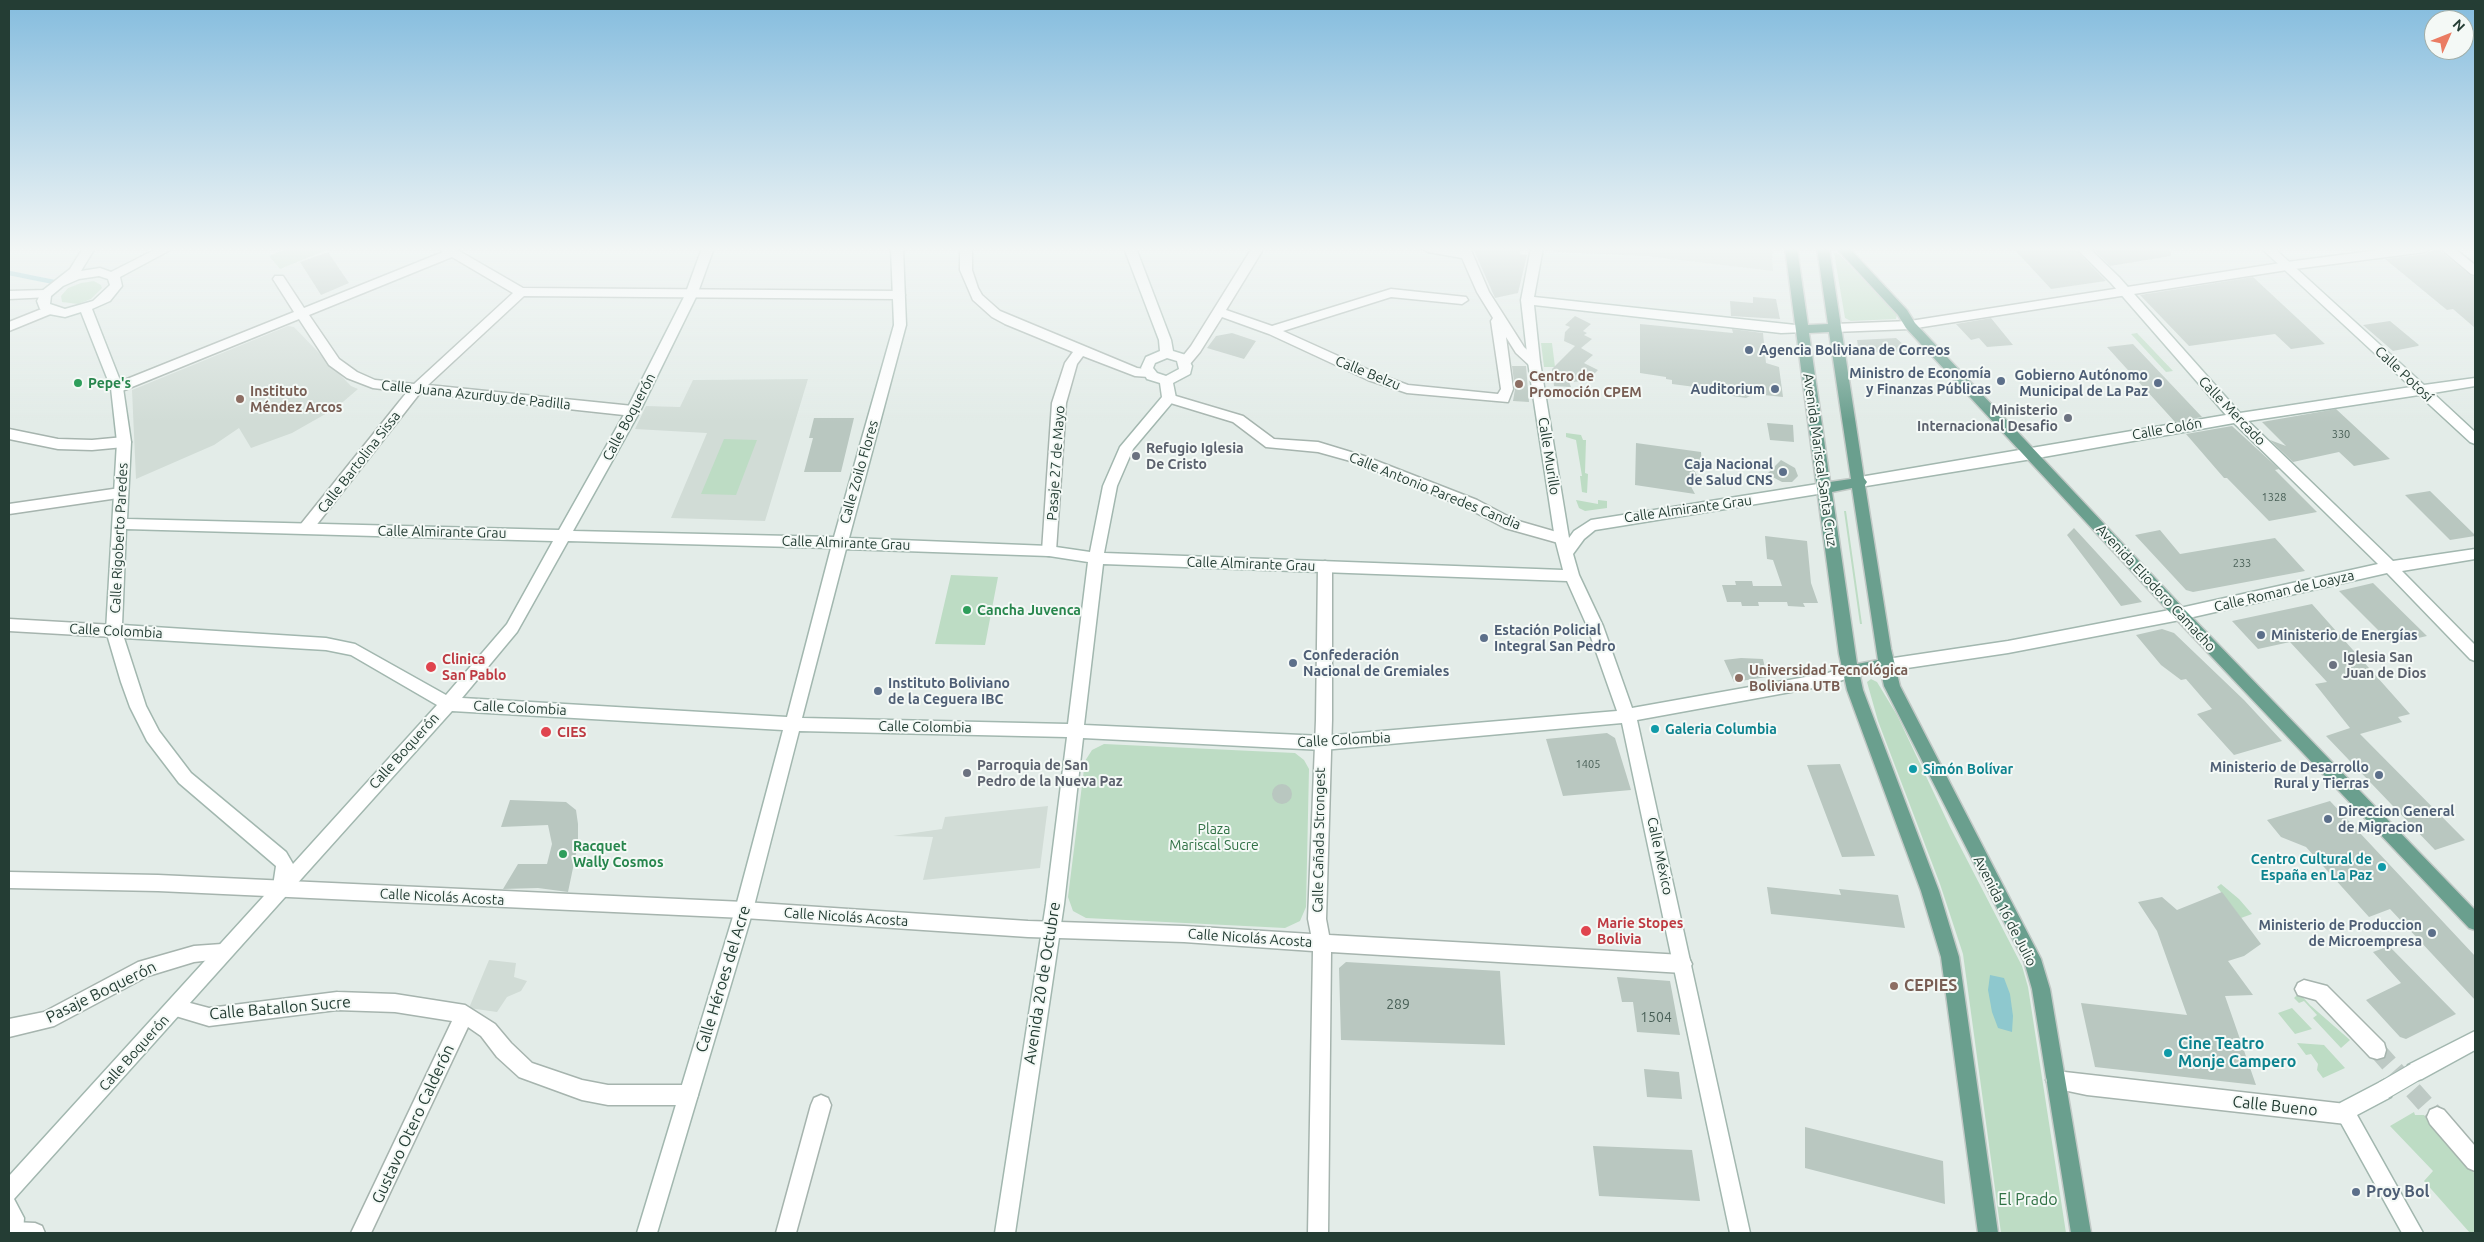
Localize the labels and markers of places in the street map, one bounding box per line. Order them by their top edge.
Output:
place label: Agencia Boliviana de Correos [1759,342,1950,358]
marker: Agencia Boliviana de Correos [1743,344,1755,356]
place label: Ministro de Economía y Finanzas Públicas [1849,365,1991,398]
place label: Gobierno Autónomo Municipal de La Paz [2014,367,2148,400]
place label: Centro de Promoción CPEM [1529,368,1642,401]
place label: Pepe's [88,375,131,391]
marker: Ministro de Economía y Finanzas Públicas [1995,375,2007,387]
marker: Pepe's [72,377,84,389]
marker: Gobierno Autónomo Municipal de La Paz [2152,377,2164,389]
marker: Centro de Promoción CPEM [1513,378,1525,390]
place label: Auditorium [1691,381,1765,397]
place label: Instituto Méndez Arcos [250,383,342,416]
marker: Auditorium [1769,383,1781,395]
marker: Instituto Méndez Arcos [234,393,246,405]
place label: Ministerio Internacional Desafio [1917,402,2058,434]
marker: Ministerio Internacional Desafio [2062,412,2074,424]
place label: Refugio Iglesia De Cristo [1146,440,1244,472]
marker: Refugio Iglesia De Cristo [1130,450,1142,462]
place label: Caja Nacional de Salud CNS [1684,456,1773,488]
marker: Caja Nacional de Salud CNS [1777,466,1789,478]
place label: Cancha Juvenca [977,602,1081,618]
marker: Cancha Juvenca [961,604,973,616]
place label: Estación Policial Integral San Pedro [1494,622,1616,654]
place label: Ministerio de Energías [2271,627,2418,643]
marker: Ministerio de Energías [2255,629,2267,641]
marker: Estación Policial Integral San Pedro [1478,632,1490,644]
place label: Confederación Nacional de Gremiales [1303,647,1449,680]
place label: Iglesia San Juan de Dios [2343,649,2426,682]
place label: Clinica San Pablo [442,651,506,684]
marker: Confederación Nacional de Gremiales [1287,657,1299,669]
marker: Iglesia San Juan de Dios [2327,659,2339,671]
marker: Clinica San Pablo [424,660,438,674]
place label: Universidad Tecnológica Boliviana UTB [1749,662,1908,694]
marker: Universidad Tecnológica Boliviana UTB [1733,672,1745,684]
place label: Instituto Boliviano de la Ceguera IBC [888,675,1010,708]
marker: Instituto Boliviano de la Ceguera IBC [872,685,884,697]
place label: Galeria Columbia [1665,721,1777,737]
marker: Galeria Columbia [1649,723,1661,735]
place label: CIES [557,724,586,740]
marker: CIES [539,725,553,739]
place label: Parroquia de San Pedro de la Nueva Paz [977,757,1123,790]
place label: Ministerio de Desarrollo Rural y Tierras [2210,759,2369,792]
place label: Simón Bolívar [1923,761,2013,777]
marker: Simón Bolívar [1907,763,1919,775]
marker: Parroquia de San Pedro de la Nueva Paz [961,767,973,779]
marker: Ministerio de Desarrollo Rural y Tierras [2373,769,2385,781]
place label: Direccion General de Migracion [2338,803,2455,836]
marker: Direccion General de Migracion [2322,813,2334,825]
place label: Racquet Wally Cosmos [573,838,664,870]
marker: Racquet Wally Cosmos [557,848,569,860]
place label: Centro Cultural de España en La Paz [2251,851,2372,884]
marker: Centro Cultural de España en La Paz [2376,861,2388,873]
place label: Marie Stopes Bolivia [1597,915,1683,948]
place label: Ministerio de Produccion de Microempresa [2258,917,2422,950]
marker: Marie Stopes Bolivia [1579,924,1593,938]
marker: Ministerio de Produccion de Microempresa [2426,927,2438,939]
place label: CEPIES [1904,976,1957,996]
marker: CEPIES [1888,980,1900,992]
place label: Cine Teatro Monje Campero [2178,1034,2296,1072]
marker: Cine Teatro Monje Campero [2162,1047,2174,1059]
place label: Proy Bol [2366,1182,2429,1202]
marker: Proy Bol [2350,1186,2362,1198]

